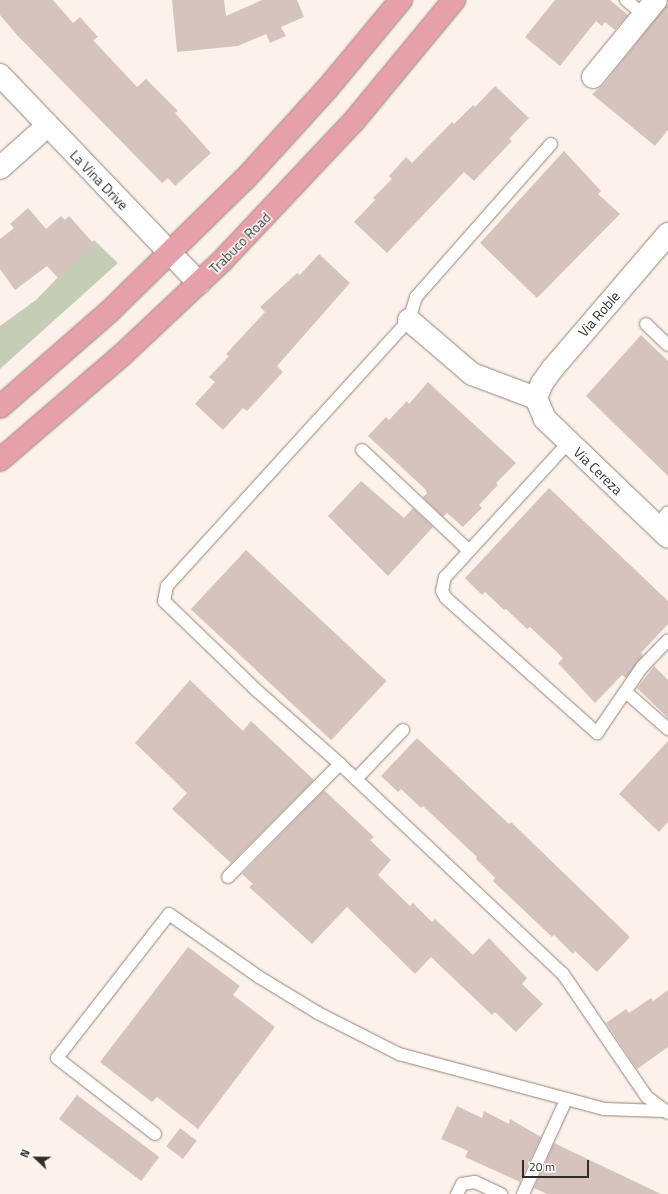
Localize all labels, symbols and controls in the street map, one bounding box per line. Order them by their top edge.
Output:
street label: La Vina Drive [66,147,132,213]
street label: Trabuco Road [206,209,274,277]
street label: Via Roble [575,288,623,340]
street label: Via Cereza [570,444,626,498]
north arrow [16,1138,56,1178]
text: N [16,1147,34,1160]
scale bar [524,1152,591,1178]
text: 20 m [529,1157,555,1176]

